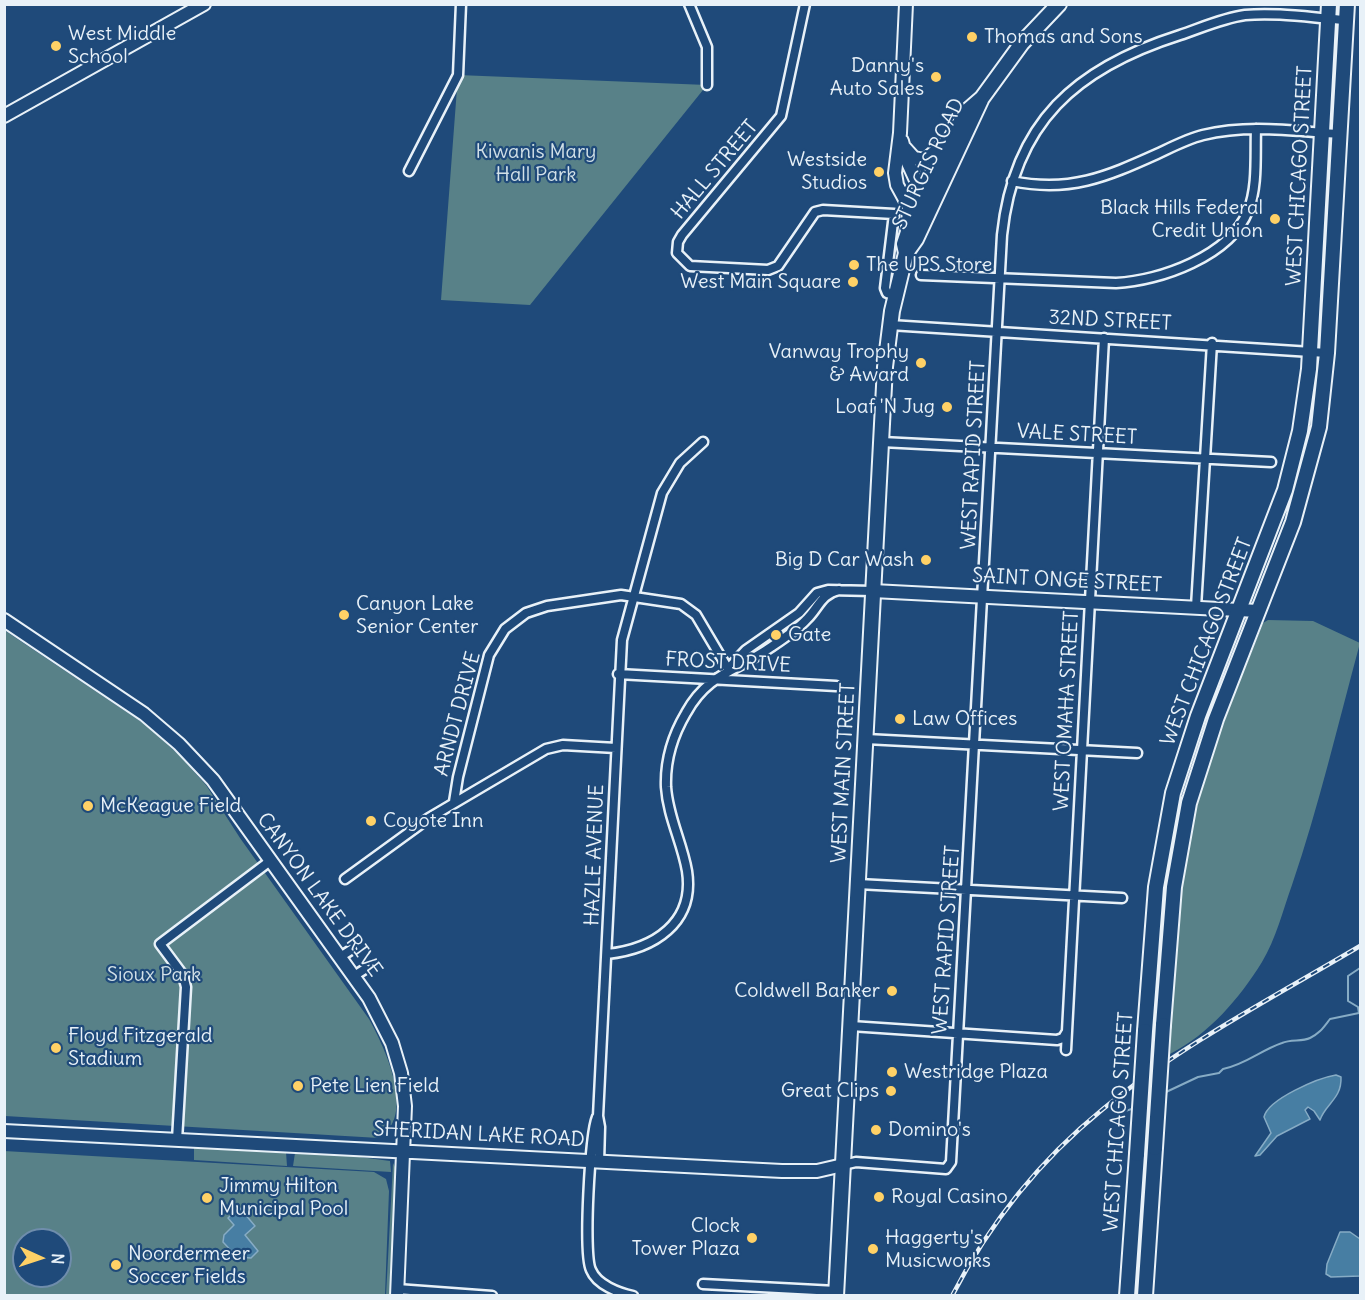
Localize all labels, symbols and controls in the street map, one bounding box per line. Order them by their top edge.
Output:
place label: West Middle School [68,22,176,69]
place label: Thomas and Sons [984,25,1143,49]
marker: Thomas and Sons [965,30,979,44]
marker: West Middle School [49,39,63,53]
place label: Danny's Auto Sales [830,54,924,101]
street label: WEST CHICAGO STREET [1282,65,1318,287]
marker: Danny's Auto Sales [929,70,943,84]
street label: STURGIS ROAD [888,95,970,233]
street label: HALL STREET [667,116,763,224]
park label: Kiwanis Mary Hall Park [476,140,596,187]
place label: Westside Studios [787,148,867,195]
marker: Westside Studios [872,165,886,179]
place label: Black Hills Federal Credit Union [1100,196,1263,243]
marker: Black Hills Federal Credit Union [1268,212,1282,226]
place label: The UPS Store [866,253,992,277]
marker: The UPS Store [847,258,861,272]
place label: West Main Square [680,270,841,294]
marker: West Main Square [846,275,860,289]
street label: 32ND STREET [1048,306,1172,336]
place label: Vanway Trophy & Award [769,340,909,387]
marker: Vanway Trophy & Award [914,356,928,370]
street label: WEST RAPID STREET [957,360,991,550]
place label: Loaf 'N Jug [835,395,935,419]
marker: Loaf 'N Jug [940,400,954,414]
street label: VALE STREET [1016,420,1138,450]
street label: WEST CHICAGO STREET [1156,535,1258,749]
place label: Big D Car Wash [775,548,914,572]
marker: Big D Car Wash [919,553,933,567]
street label: SAINT ONGE STREET [971,564,1163,598]
place label: Canyon Lake Senior Center [356,592,478,639]
marker: Canyon Lake Senior Center [337,608,351,622]
street label: WEST OMAHA STREET [1050,610,1084,812]
place label: Gate [788,623,831,647]
marker: Gate [769,628,783,642]
street label: FROST DRIVE [665,648,791,678]
street label: ARNDT DRIVE [430,649,486,779]
street label: WEST MAIN STREET [827,682,861,864]
place label: Law Offices [912,707,1017,731]
marker: Law Offices [893,712,907,726]
street label: HAZLE AVENUE [581,784,609,926]
place label: McKeague Field [100,794,241,818]
marker: McKeague Field [81,799,95,813]
street label: CANYON LAKE DRIVE [251,808,387,982]
place label: Coyote Inn [383,809,483,833]
marker: Coyote Inn [364,814,378,828]
street label: WEST RAPID STREET [928,845,966,1035]
park label: Sioux Park [107,963,201,987]
place label: Coldwell Banker [734,979,880,1003]
marker: Coldwell Banker [885,984,899,998]
street label: WEST CHICAGO STREET [1099,1011,1139,1233]
place label: Floyd Fitzgerald Stadium [68,1024,212,1071]
marker: Floyd Fitzgerald Stadium [49,1041,63,1055]
place label: Westridge Plaza [904,1060,1048,1084]
marker: Westridge Plaza [885,1065,899,1079]
place label: Pete Lien Field [310,1074,439,1098]
marker: Pete Lien Field [291,1079,305,1093]
place label: Great Clips [781,1079,879,1103]
marker: Great Clips [884,1084,898,1098]
street label: SHERIDAN LAKE ROAD [373,1117,585,1153]
place label: Domino's [888,1118,971,1142]
marker: Domino's [869,1123,883,1137]
place label: Jimmy Hilton Municipal Pool [219,1174,348,1221]
place label: Royal Casino [891,1185,1008,1209]
marker: Royal Casino [872,1190,886,1204]
marker: Jimmy Hilton Municipal Pool [200,1191,214,1205]
place label: Clock Tower Plaza [631,1214,740,1261]
place label: Haggerty's Musicworks [885,1226,991,1273]
north arrow [12,1228,72,1288]
marker: Clock Tower Plaza [745,1231,759,1245]
place label: Noordermeer Soccer Fields [128,1242,250,1289]
marker: Haggerty's Musicworks [866,1242,880,1256]
text: N [48,1253,68,1265]
marker: Noordermeer Soccer Fields [109,1258,123,1272]

